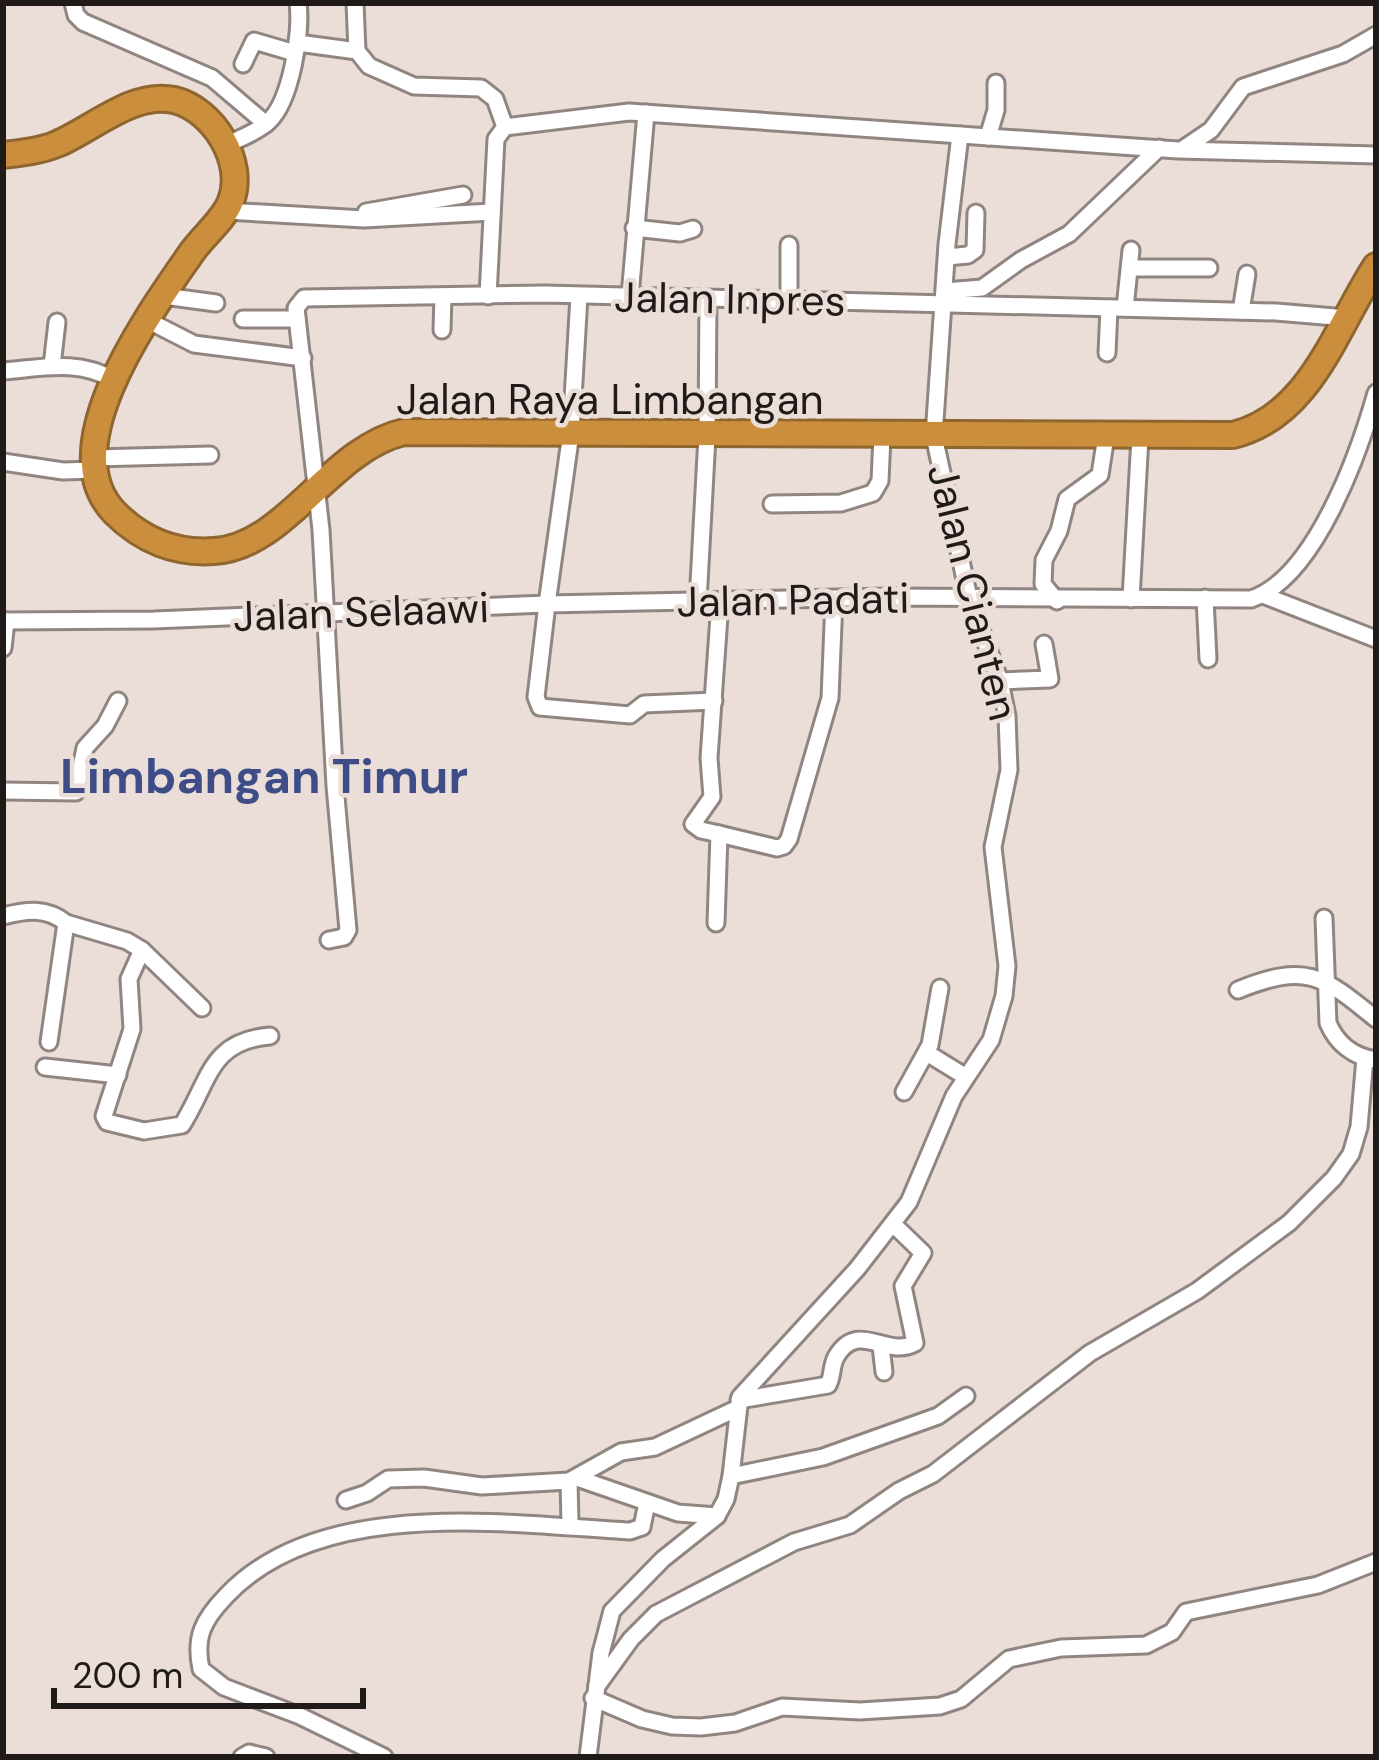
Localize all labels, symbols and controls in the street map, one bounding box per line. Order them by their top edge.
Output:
street label: Jalan Inpres [614,269,846,329]
street label: Jalan Raya Limbangan [396,372,824,427]
street label: Jalan Cianten [915,458,1031,726]
street label: Jalan Padati [676,570,910,630]
street label: Jalan Selaawi [232,580,490,644]
district label: Limbangan Timur [60,745,468,808]
scale bar [54,1634,363,1708]
text: 200 m [72,1652,183,1699]

